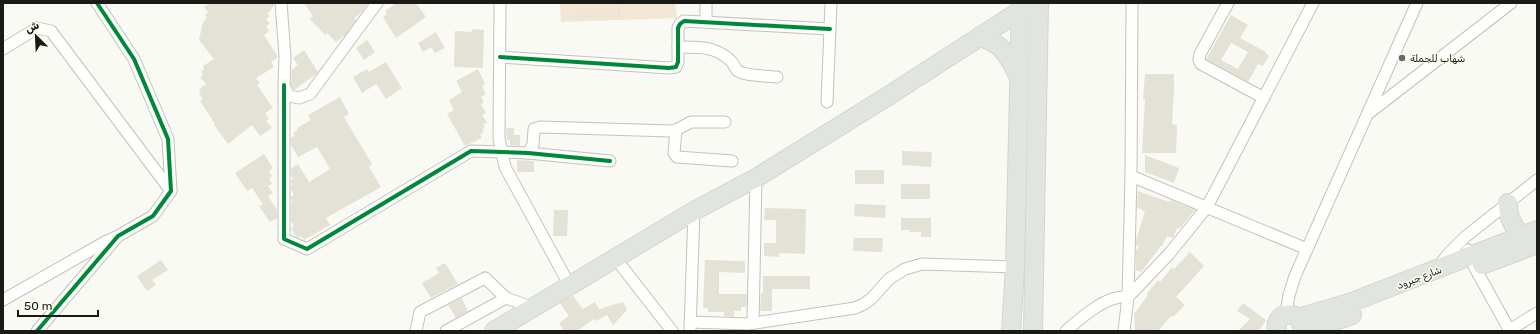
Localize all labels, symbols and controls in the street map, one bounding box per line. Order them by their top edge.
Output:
north arrow [16,16,56,56]
text: ش [23,19,41,36]
marker: شهاب للجملة [1397,53,1407,63]
place label: شهاب للجملة [1410,53,1465,65]
street label: شارع جيرود [1395,264,1444,293]
scale bar [18,292,98,318]
text: 50 m [24,299,52,313]

